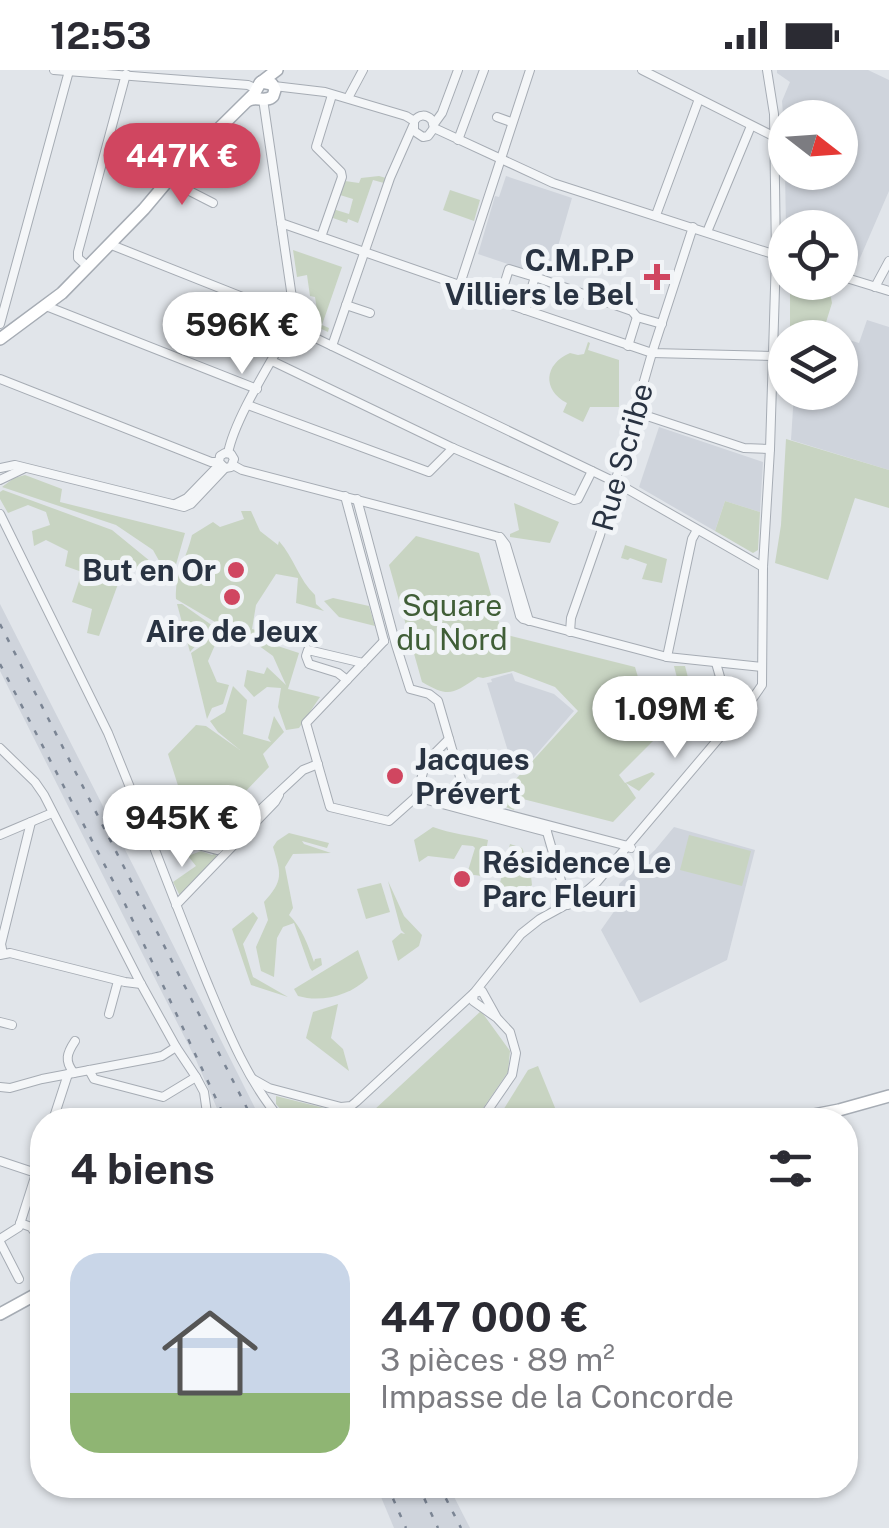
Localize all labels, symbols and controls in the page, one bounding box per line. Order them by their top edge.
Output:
text: 12:53 [50,13,152,58]
north arrow [768,100,858,190]
map controls [768,100,858,410]
pin: 447K € [101,123,263,208]
text: 447K € [125,137,239,174]
button: locate [768,210,858,300]
place label: C.M.P.P Villiers le Bel [445,242,634,312]
marker: C.M.P.P Villiers le Bel [644,264,670,290]
pin: 596K € [161,292,323,377]
text: 596K € [185,306,299,343]
button: layers [768,320,858,410]
street label: Rue Scribe [584,379,660,535]
place label: But en Or [82,552,216,588]
marker: But en Or [225,559,247,581]
marker: Aire de Jeux [221,586,243,608]
park label: Square du Nord [396,587,508,657]
place label: Aire de Jeux [146,613,319,649]
pin: 1.09M € [583,676,767,761]
text: 1.09M € [614,690,736,727]
place label: Jacques Prévert [415,741,530,811]
marker: Jacques Prévert [384,765,406,787]
pin: 945K € [101,785,263,870]
text: 945K € [125,799,239,836]
place label: Résidence Le Parc Fleuri [482,844,671,914]
marker: Résidence Le Parc Fleuri [451,868,473,890]
icon: filters [763,1141,818,1196]
text: 4 biens [70,1144,215,1193]
text: 447 000 € [380,1292,589,1341]
icon: home [150,1293,270,1413]
text: 3 pièces · 89 m² [380,1341,615,1378]
text: Impasse de la Concorde [380,1378,734,1415]

